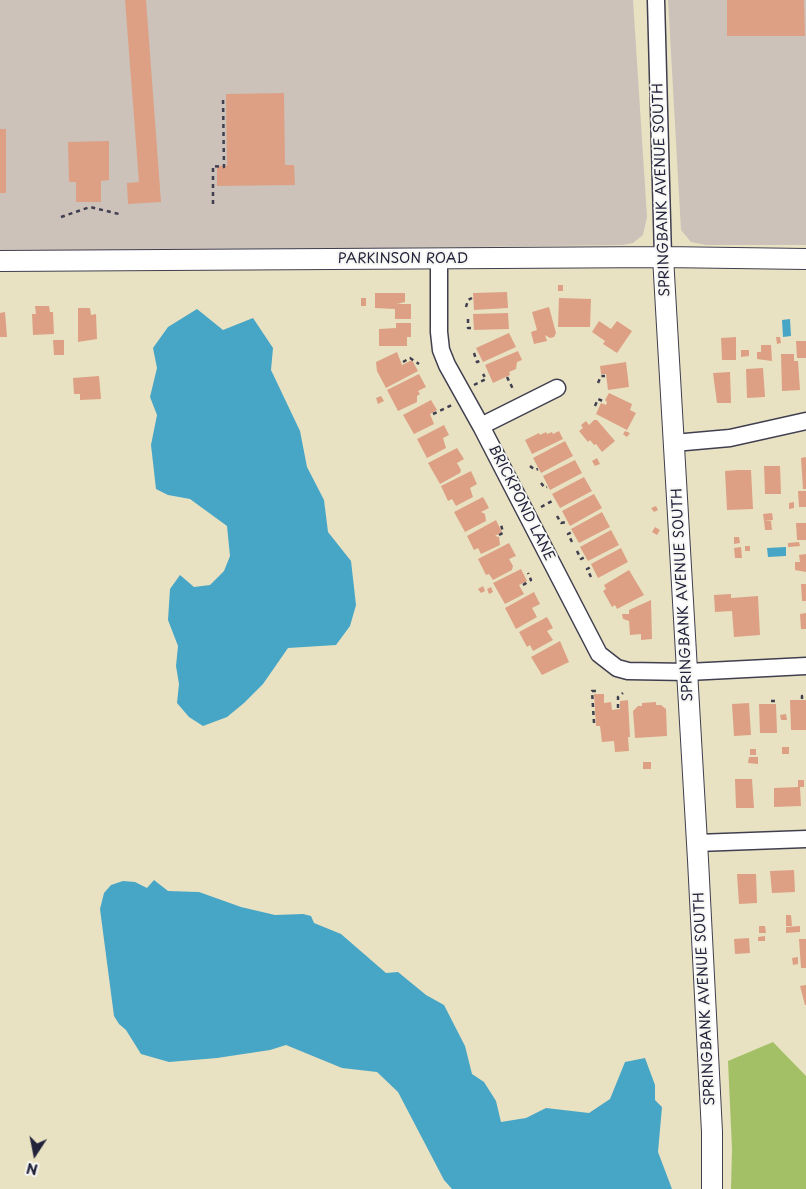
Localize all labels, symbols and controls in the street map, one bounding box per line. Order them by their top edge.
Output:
street label: SPRINGBANK AVENUE SOUTH [650,83,674,297]
street label: PARKINSON ROAD [338,251,468,267]
street label: BRICKPOND LANE [484,442,558,564]
street label: SPRINGBANK AVENUE SOUTH [669,488,697,702]
street label: SPRINGBANK AVENUE SOUTH [691,892,719,1106]
north arrow [10,1129,60,1179]
text: N [25,1158,39,1181]

